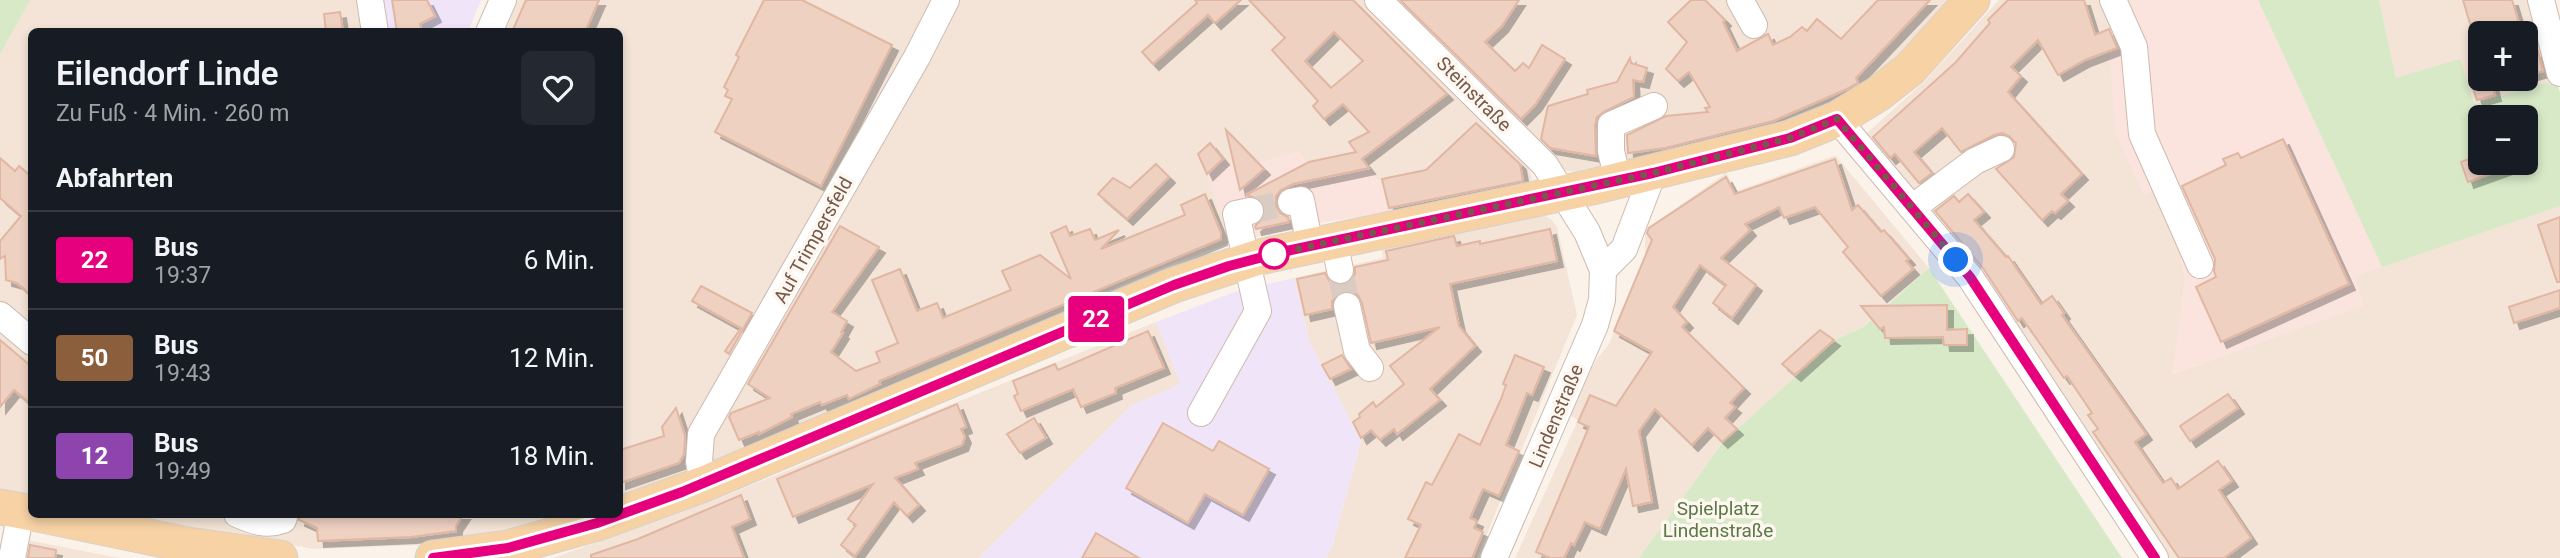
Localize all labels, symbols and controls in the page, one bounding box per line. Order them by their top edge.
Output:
map controls [2468,21,2538,175]
button: + [2468,21,2538,91]
button: heart [521,51,595,125]
street label: Steinstraße [1432,52,1516,136]
text: Eilendorf Linde [56,54,278,93]
text: Zu Fuß · 4 Min. · 260 m [56,100,289,127]
button: − [2468,105,2538,175]
text: Abfahrten [56,163,173,193]
street label: Auf Trimpersfeld [769,173,857,307]
text: Bus [154,232,199,262]
unlabelled marker [1259,239,1289,269]
your location [1938,242,1973,277]
text: 6 Min. [524,245,595,275]
text: 22 [81,246,108,274]
text: 19:37 [154,262,211,289]
line badge: 22 [1064,296,1128,342]
text: 22 [1082,305,1110,333]
text: Bus [154,330,199,360]
text: 12 Min. [509,343,595,373]
text: 50 [81,344,108,372]
text: 19:43 [154,360,211,387]
street label: Lindenstraße [1524,361,1588,471]
text: Bus [154,428,199,458]
text: 18 Min. [509,441,595,471]
text: 12 [81,442,108,470]
text: 19:49 [154,458,211,485]
park label: Spielplatz Lindenstraße [1663,497,1773,542]

